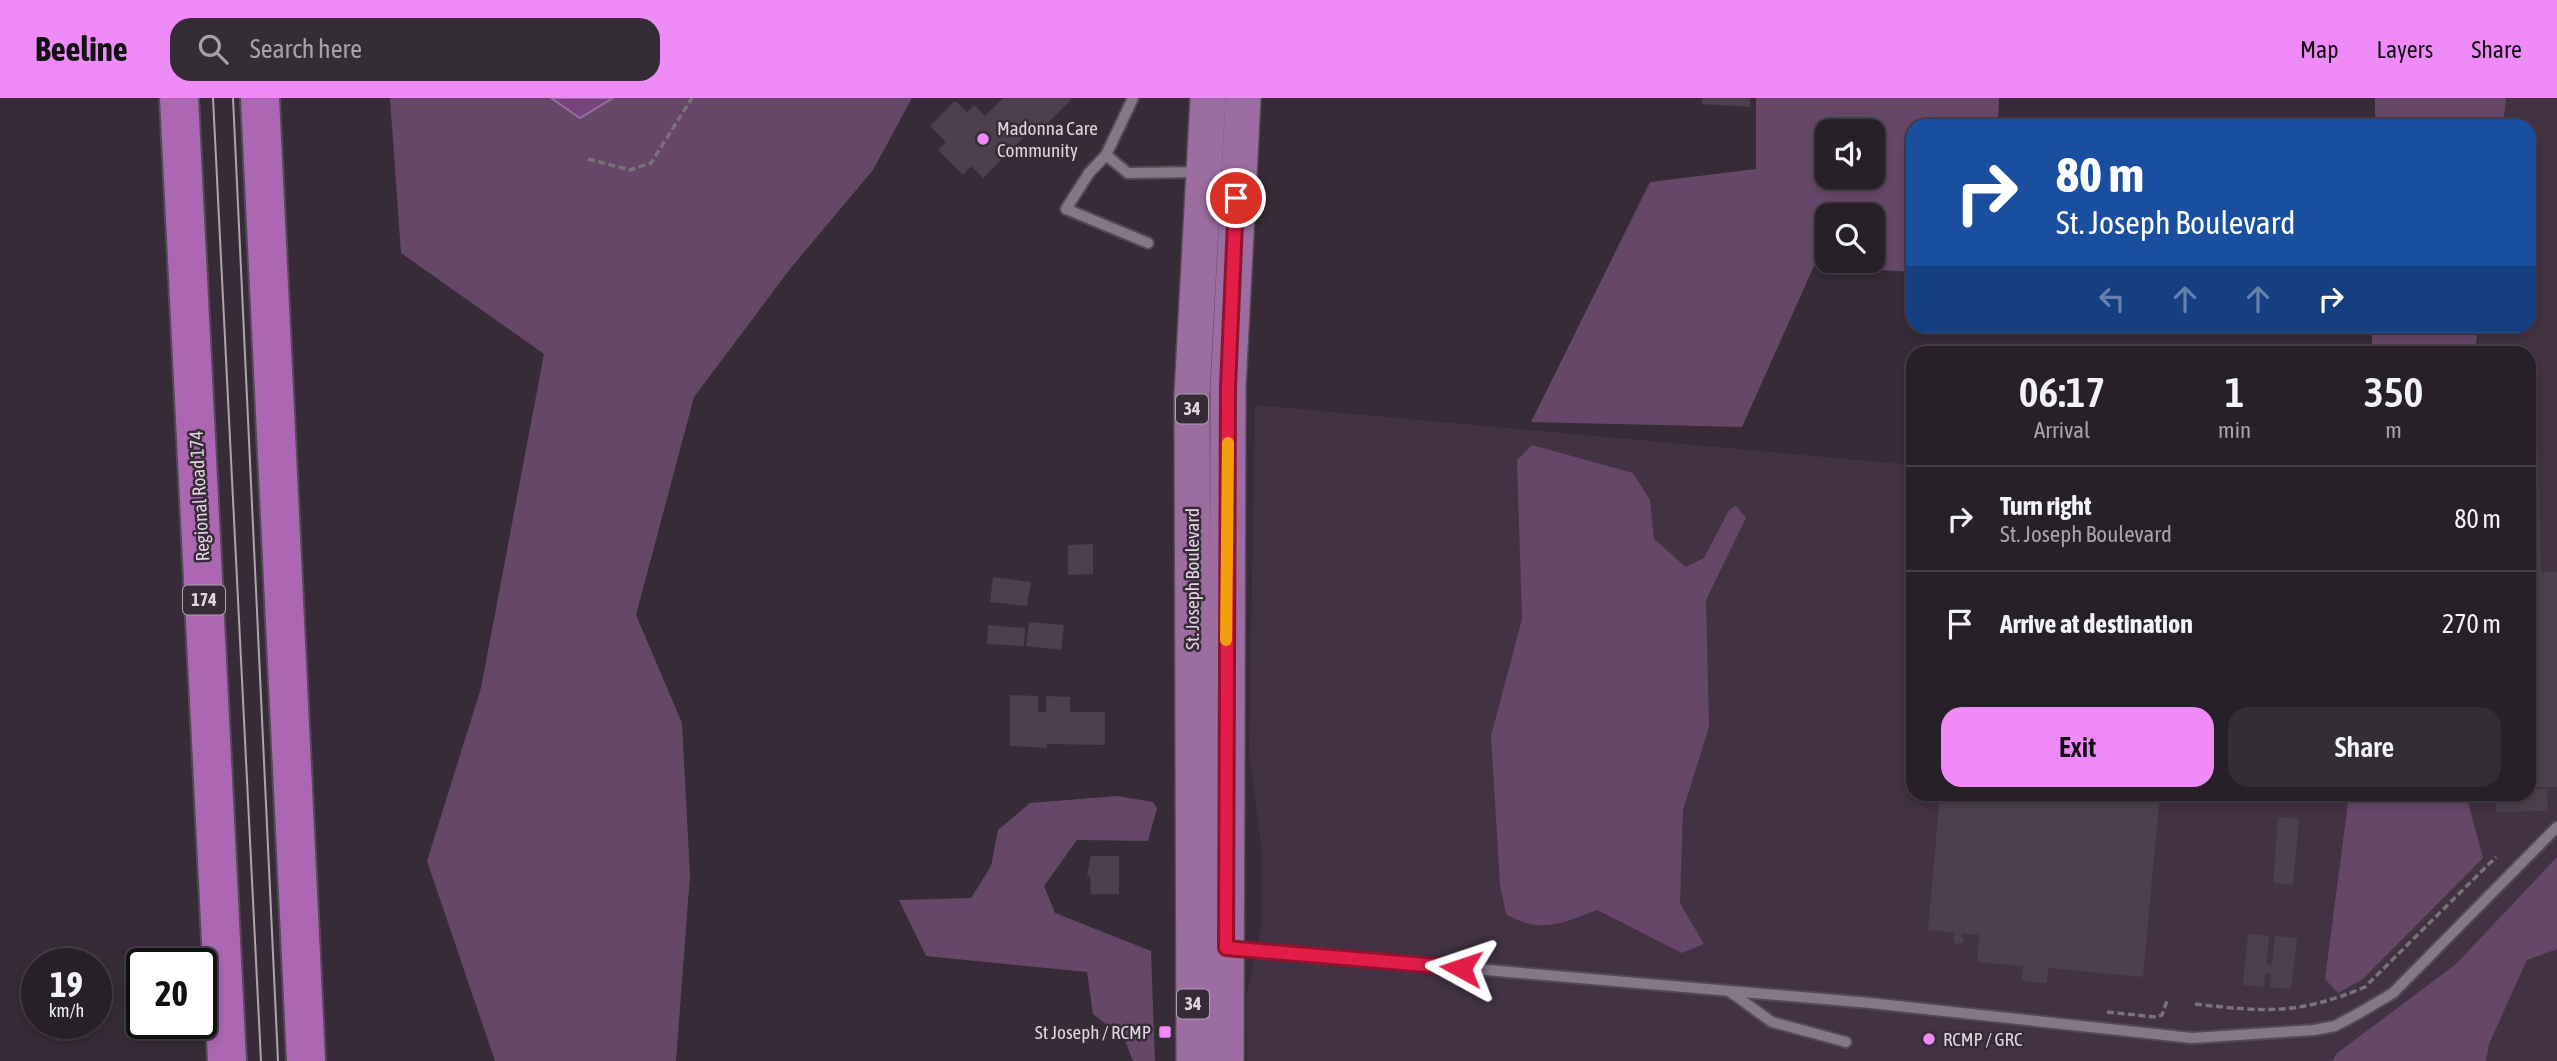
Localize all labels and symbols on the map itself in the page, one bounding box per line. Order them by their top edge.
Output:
place label: Madonna Care Community [997,117,1098,161]
marker: Madonna Care Community [975,131,991,147]
pin [1206,168,1266,228]
road number: 34 [1176,394,1208,424]
street label: Regional Road 174 [185,430,213,562]
street label: St. Joseph Boulevard [1181,508,1203,650]
road number: 174 [183,586,225,614]
position arrow [1424,931,1498,1005]
speed limit sign: 20 [126,948,217,1039]
road number: 34 [1177,989,1209,1018]
place label: St Joseph / RCMP [1035,1021,1151,1043]
marker: St Joseph / RCMP [1157,1024,1173,1040]
place label: RCMP / GRC [1943,1028,2023,1050]
marker: RCMP / GRC [1921,1031,1937,1047]

